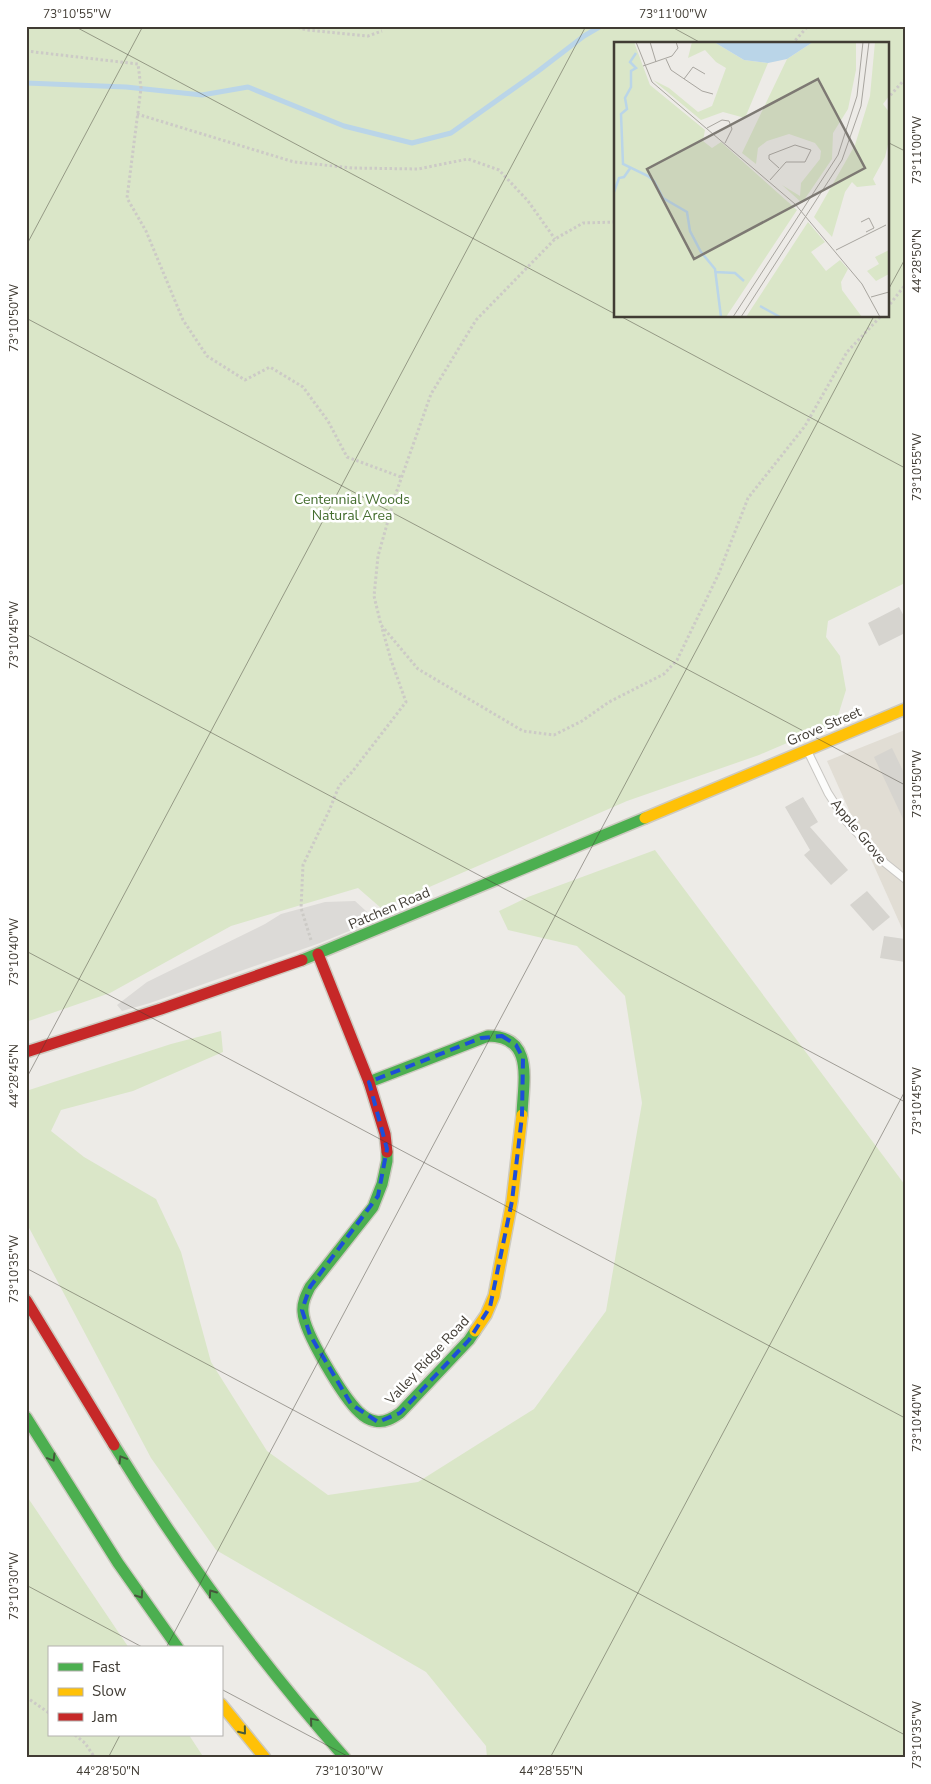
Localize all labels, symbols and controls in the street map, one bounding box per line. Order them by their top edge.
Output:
text: 73°10'55"W [43,6,111,22]
text: 73°11'00"W [639,6,707,22]
inset map [614,42,888,318]
text: 73°11'00"W [909,116,925,184]
text: 44°28'50"N [909,229,925,293]
text: 73°10'50"W [6,284,22,352]
text: 73°10'55"W [909,433,925,501]
park label: Centennial Woods Natural Area [294,490,410,525]
text: 73°10'45"W [6,601,22,669]
street label: Grove Street [784,702,864,751]
text: 73°10'50"W [909,750,925,818]
street label: Apple Grove [826,795,891,868]
street label: Patchen Road [346,883,433,934]
text: 73°10'40"W [6,918,22,986]
text: 44°28'45"N [6,1044,22,1108]
text: 73°10'45"W [909,1067,925,1135]
text: 73°10'35"W [6,1235,22,1303]
street label: Valley Ridge Road [380,1312,474,1410]
text: 73°10'40"W [909,1384,925,1452]
one-way arrow [45,1453,55,1462]
one-way arrow [118,1455,128,1464]
text: 73°10'30"W [6,1552,22,1620]
one-way arrow [134,1589,143,1599]
one-way arrow [209,1590,218,1599]
legend [48,1646,222,1736]
text: Fast [92,1657,121,1677]
text: Slow [92,1681,127,1701]
text: 73°10'35"W [909,1701,925,1769]
text: Jam [91,1707,118,1727]
one-way arrow [310,1718,318,1727]
one-way arrow [237,1725,245,1734]
text: 44°28'50"N [76,1763,140,1779]
text: 73°10'30"W [315,1763,383,1779]
text: 44°28'55"N [519,1763,583,1779]

